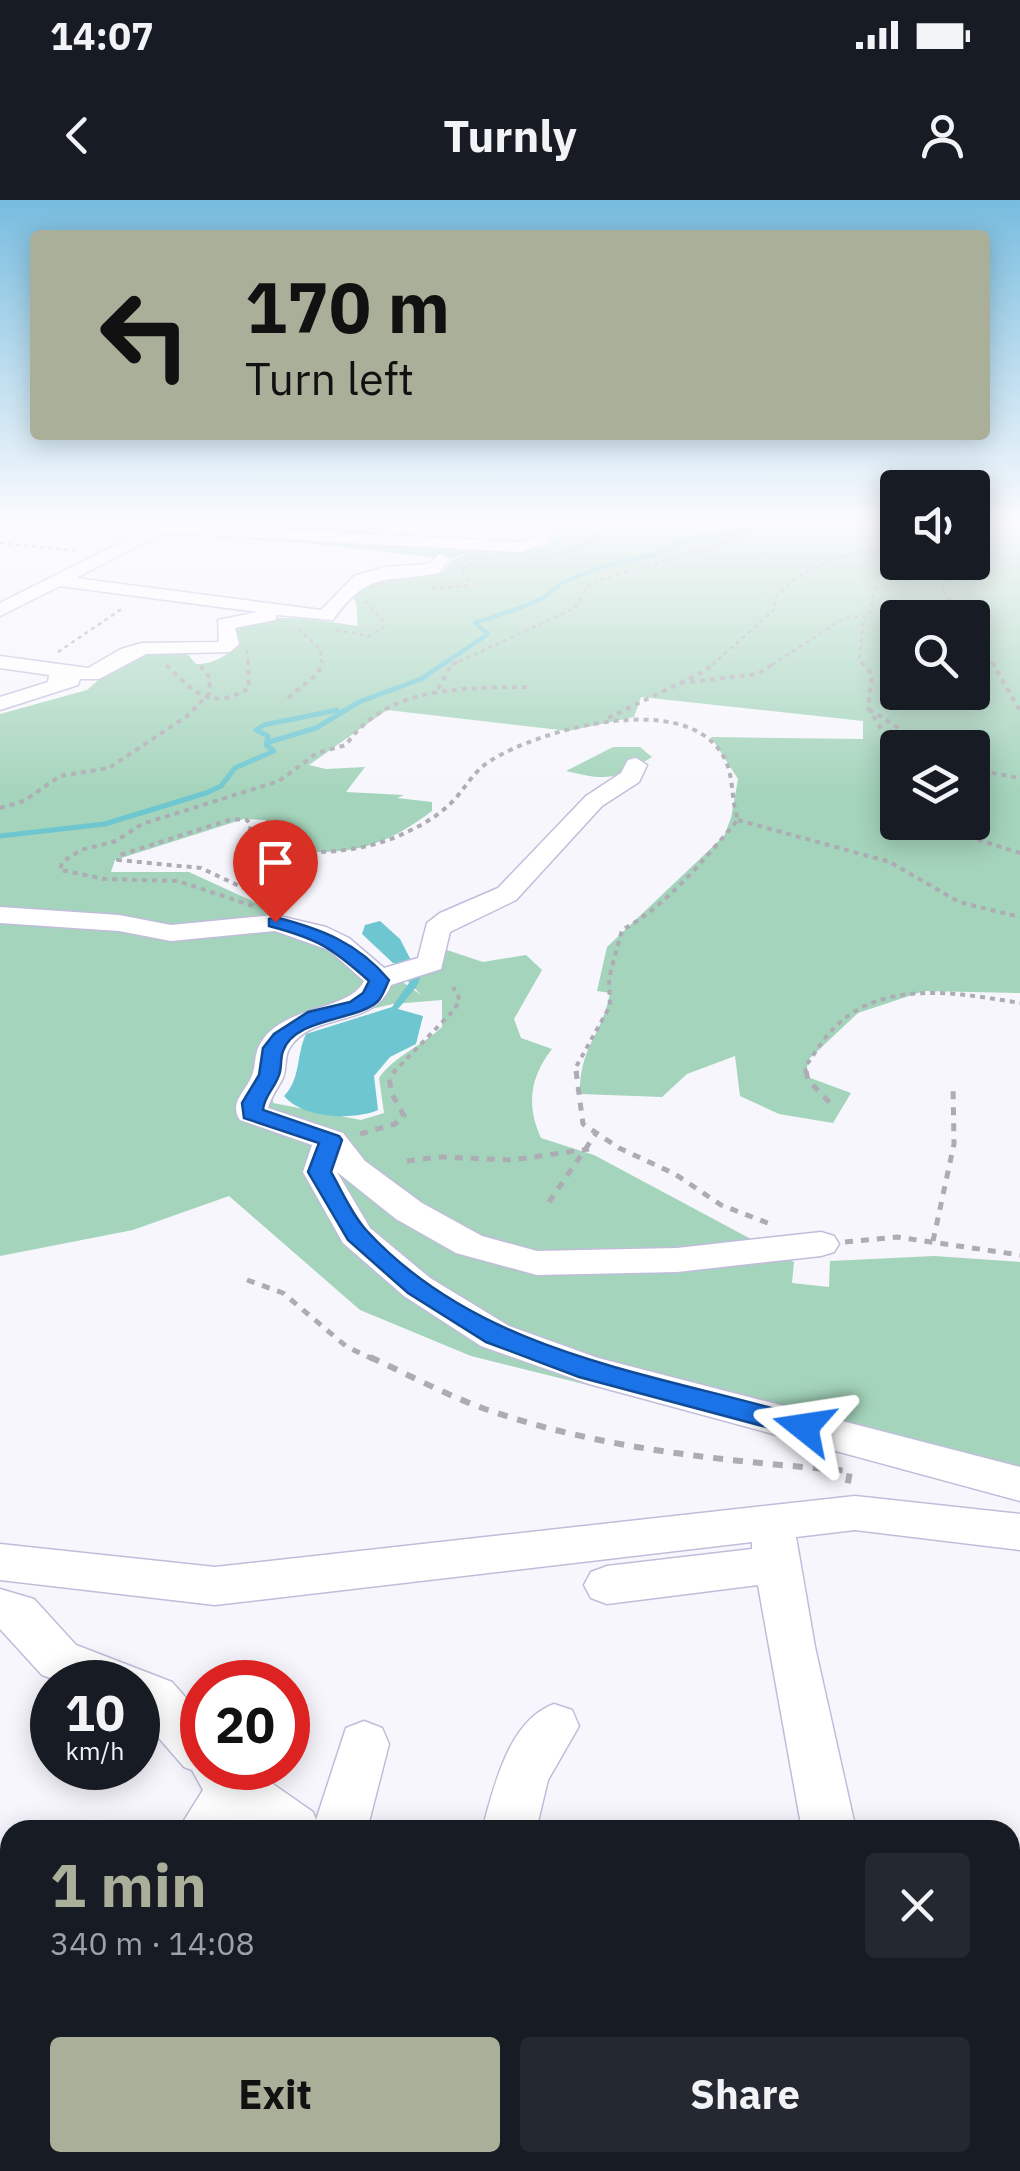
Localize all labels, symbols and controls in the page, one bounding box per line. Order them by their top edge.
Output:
text: 14:07 [50,11,154,60]
text: Turnly [443,106,577,164]
icon: back [50,108,105,163]
icon: person [915,108,970,163]
text: 170 m [245,261,450,352]
icon: left [80,270,210,400]
text: Turn left [245,349,414,407]
map controls [880,470,990,840]
button: sound [880,470,990,580]
button: search [880,600,990,710]
button: layers [880,730,990,840]
pin [233,820,318,923]
icon: arrive [248,835,303,890]
position arrow [752,1375,856,1479]
speed limit sign: 20 [180,1660,310,1790]
text: 10 [65,1680,125,1745]
text: km/h [66,1734,124,1767]
text: 1 min [50,1845,207,1924]
button: close [865,1853,970,1958]
text: 340 m · 14:08 [50,1922,255,1964]
button: Exit [50,2037,500,2152]
button: Share [520,2037,970,2152]

